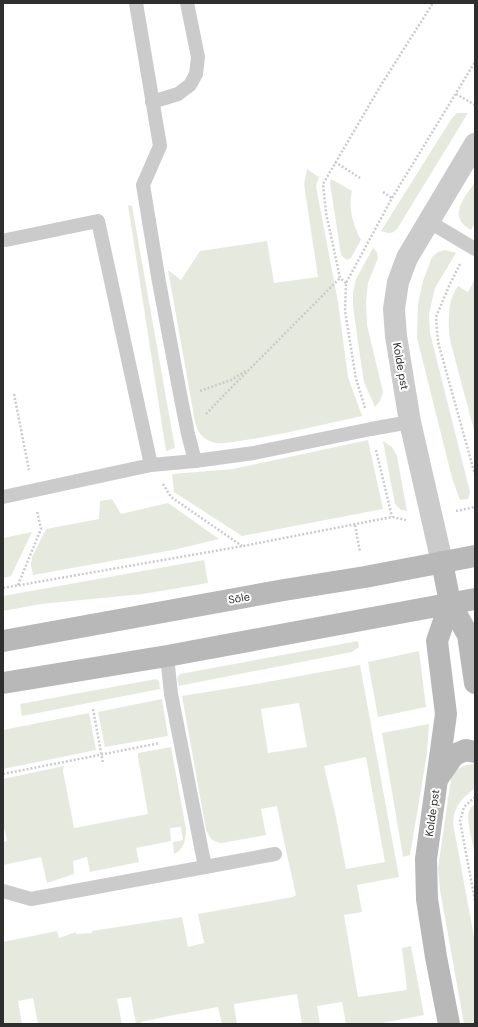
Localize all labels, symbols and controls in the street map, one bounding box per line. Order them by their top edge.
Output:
street label: Kolde pst [390,341,412,391]
street label: Sõle [227,589,251,607]
street label: Kolde pst [422,788,442,838]

